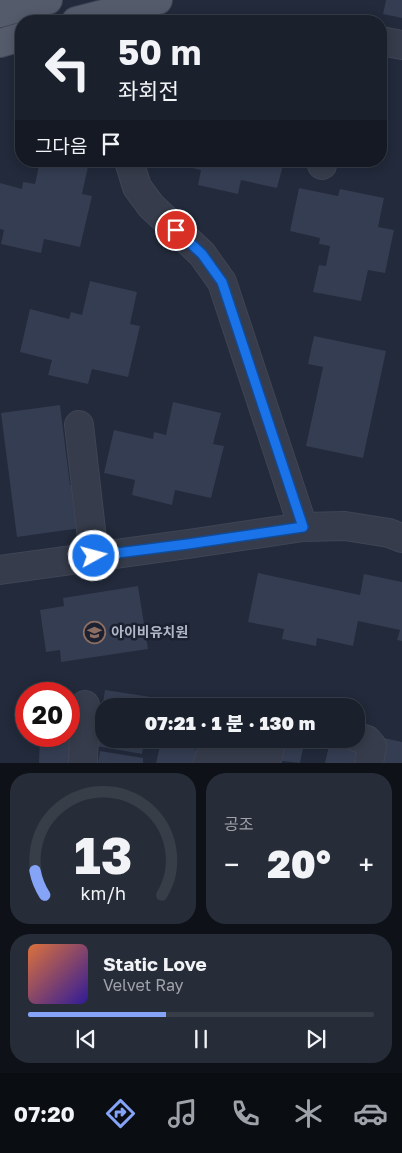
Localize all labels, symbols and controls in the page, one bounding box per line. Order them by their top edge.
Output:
text: 50 m [118,31,201,73]
icon: left [35,35,100,100]
text: 좌회전 [118,77,179,104]
icon: arrive [97,130,125,158]
text: 그다음 [35,134,87,157]
pin [155,209,197,251]
icon: arrive [162,216,190,244]
position arrow [67,529,119,581]
school or university icon: 아이비유치원 [83,620,107,644]
place label: 아이비유치원 [111,623,188,640]
speed limit sign: 20 [15,682,80,747]
text: 07:21 · 1 분 · 130 m [145,711,315,734]
text: 공조 [224,814,253,834]
text: 13 [74,823,132,885]
text: 20° [267,841,331,886]
text: − [224,848,239,881]
text: + [359,848,374,881]
text: km/h [80,882,126,904]
text: Static Love [103,952,207,975]
text: Velvet Ray [103,975,184,995]
icon: previous [72,1025,100,1053]
icon: pause [187,1025,215,1053]
icon: next [302,1025,330,1053]
icon: directions [103,1096,138,1131]
icon: music [165,1096,200,1131]
icon: phone [228,1096,263,1131]
icon: climate [291,1096,326,1131]
icon: car [353,1096,388,1131]
text: 07:20 [14,1100,75,1127]

